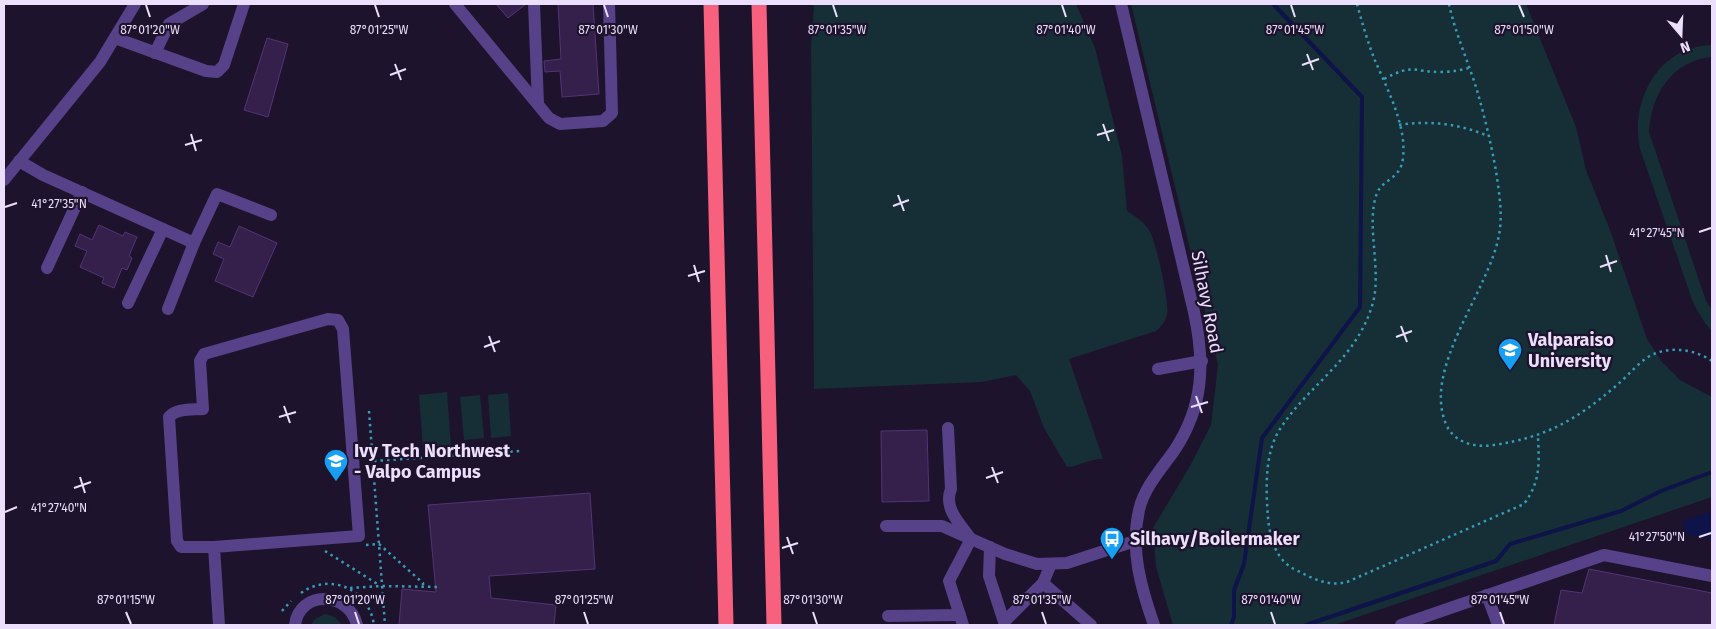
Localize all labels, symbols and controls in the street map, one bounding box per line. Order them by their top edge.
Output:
north arrow [1656,10,1706,60]
text: 87°01'20"W [120,23,180,37]
text: 87°01'25"W [350,23,408,37]
text: 87°01'30"W [578,23,638,37]
text: 87°01'35"W [808,23,866,37]
text: 87°01'40"W [1036,23,1096,37]
text: 87°01'45"W [1266,23,1324,37]
text: 87°01'50"W [1494,23,1554,37]
text: N [1678,37,1692,56]
text: 41°27'35"N [31,197,87,211]
text: 41°27'45"N [1629,226,1685,240]
street label: Silhavy Road [1186,249,1228,355]
place label: Valparaiso University [1527,329,1614,372]
school or university icon: Valparaiso University [1497,337,1523,371]
place label: Ivy Tech Northwest - Valpo Campus [354,440,511,483]
school or university icon: Ivy Tech Northwest - Valpo Campus [323,448,349,482]
text: 41°27'40"N [31,501,87,515]
bus stop icon: Silhavy/Boilermaker [1099,526,1125,560]
place label: Silhavy/Boilermaker [1130,528,1300,550]
text: 41°27'50"N [1629,530,1685,544]
text: 87°01'15"W [97,593,155,607]
text: 87°01'20"W [325,593,385,607]
text: 87°01'25"W [555,593,613,607]
text: 87°01'30"W [783,593,843,607]
text: 87°01'35"W [1013,593,1071,607]
text: 87°01'40"W [1241,593,1301,607]
text: 87°01'45"W [1471,593,1529,607]

